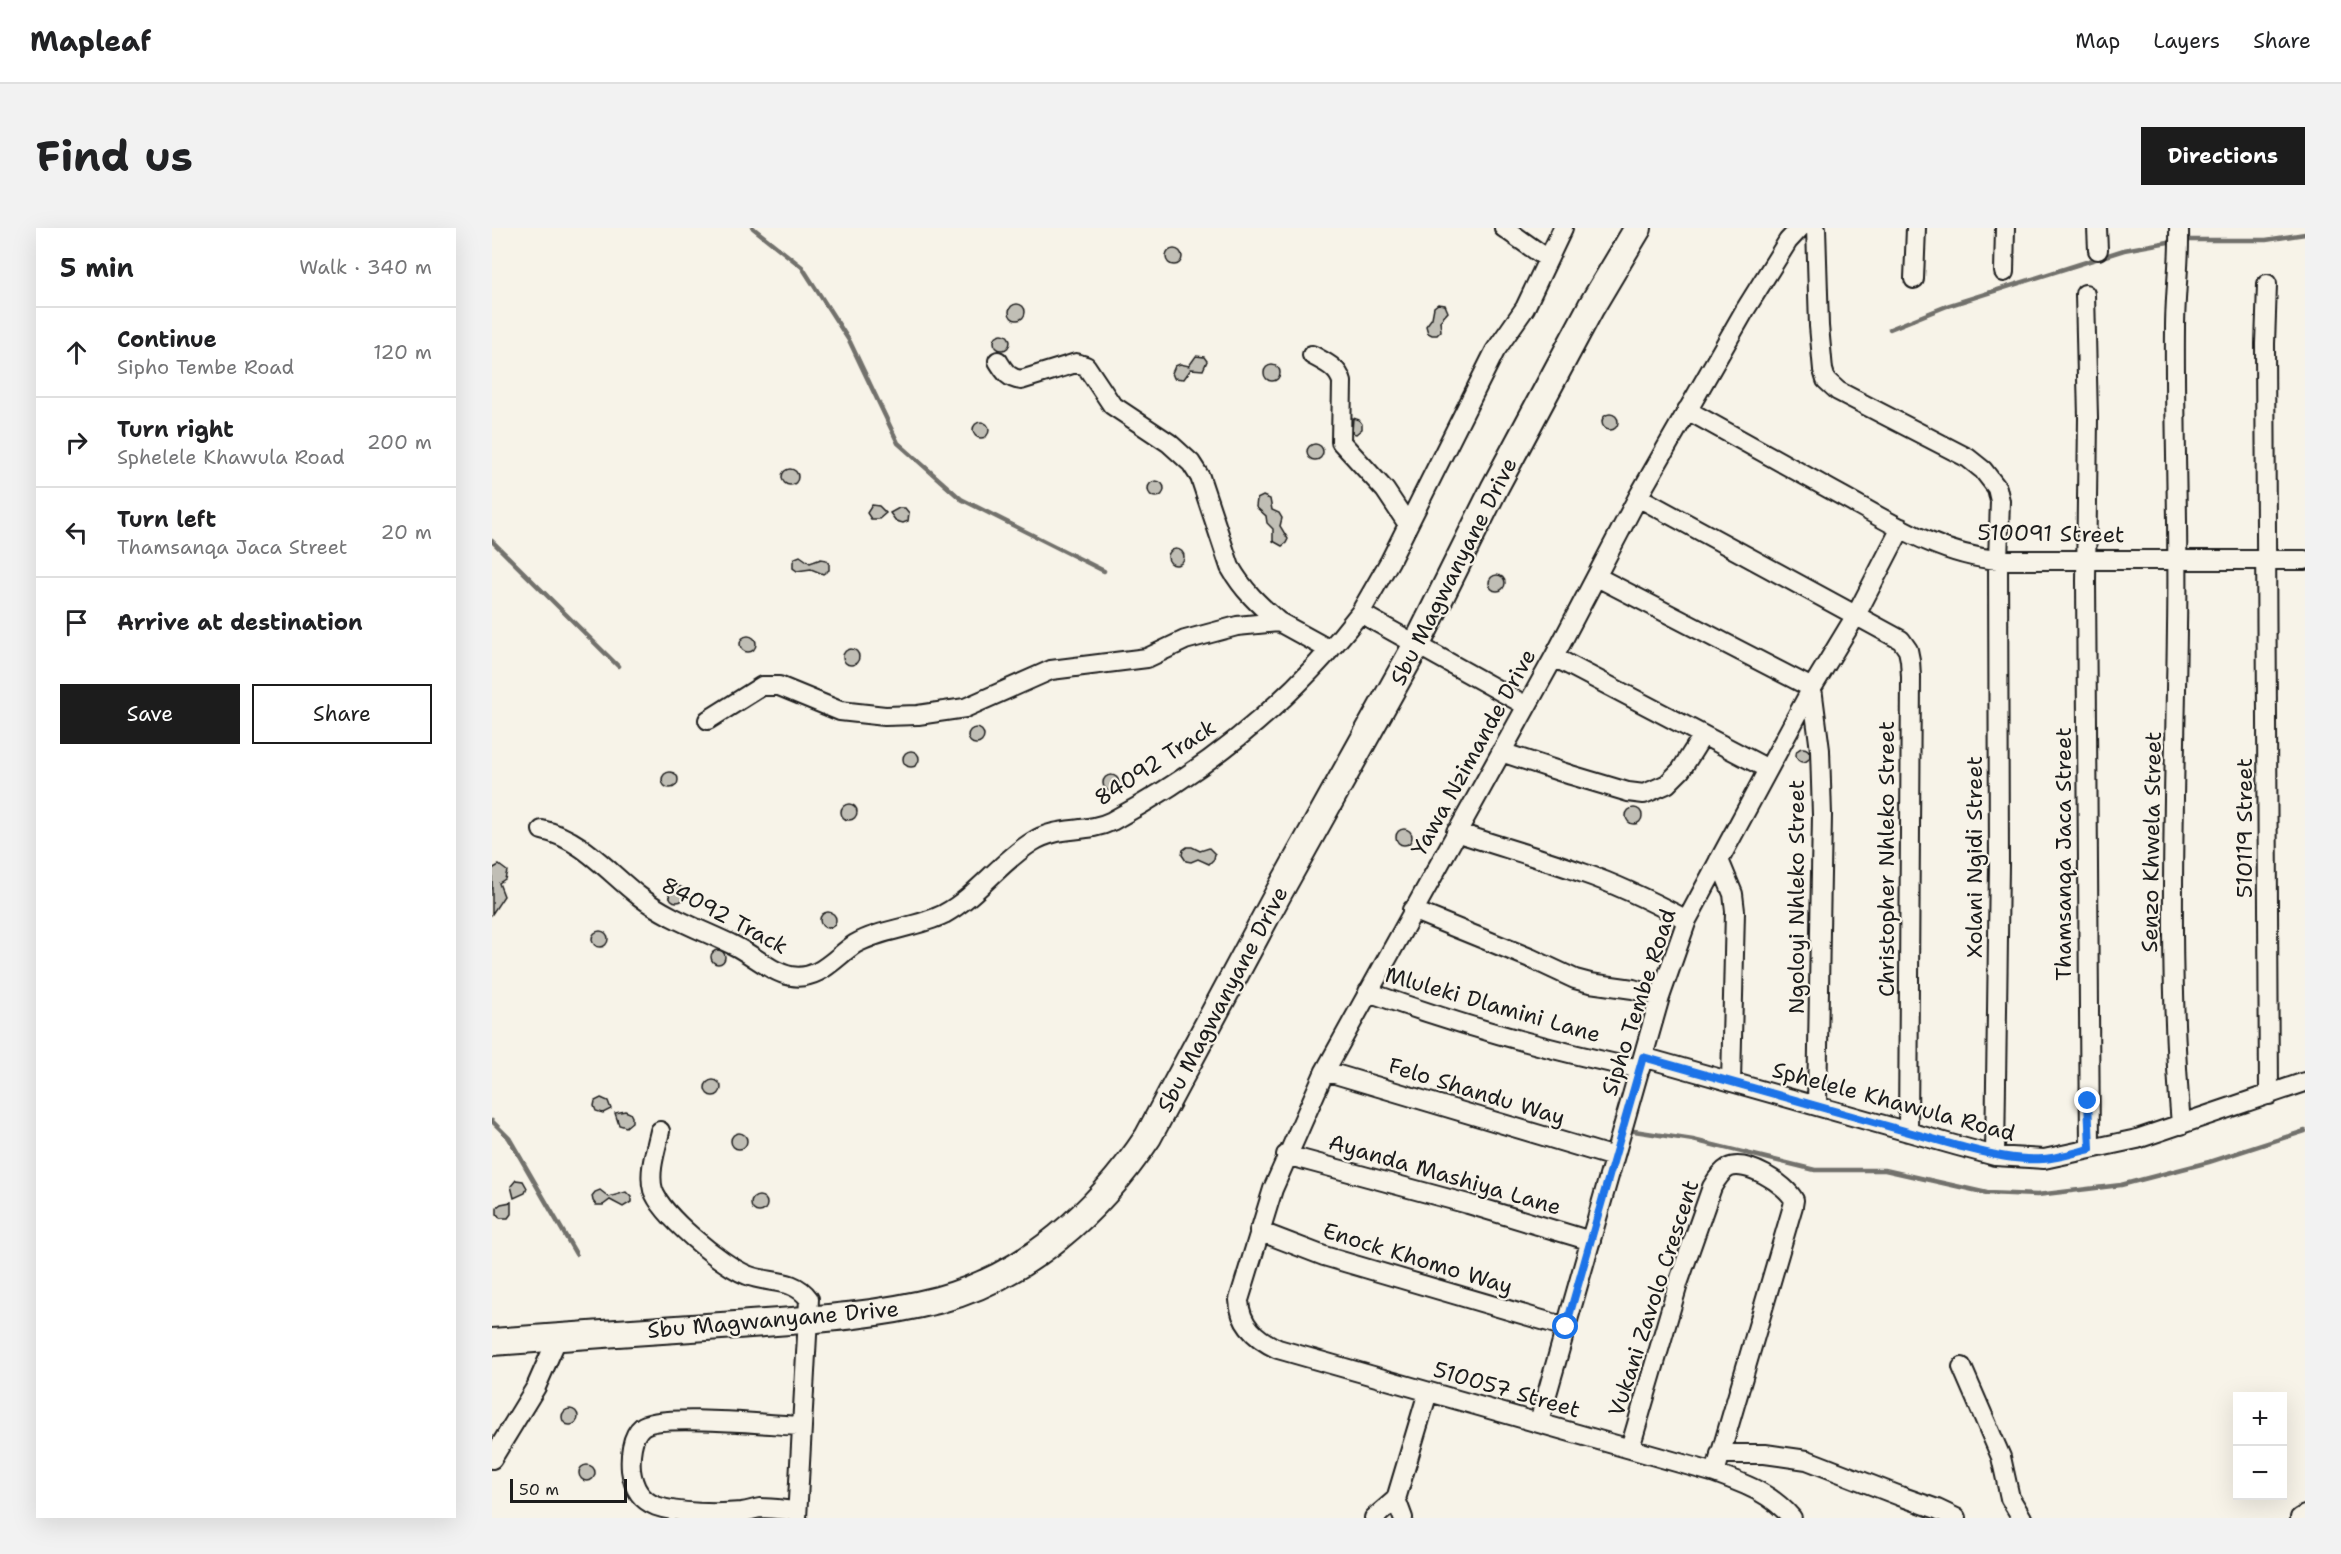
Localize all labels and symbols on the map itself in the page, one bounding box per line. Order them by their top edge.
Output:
street label: Sbu Magwanyane Drive [1383,452,1524,690]
street label: 510091 Street [1977,518,2125,549]
street label: Yawa Nzimande Drive [1404,644,1542,861]
street label: 84092 Track [1089,712,1222,812]
street label: Christopher Nhleko Street [1872,721,1901,997]
street label: Thamsanqa Jaca Street [2049,727,2078,981]
street label: Senzo Khwela Street [2135,731,2168,953]
street label: Xolani Ngidi Street [1960,756,1989,958]
street label: 510119 Street [2230,758,2259,898]
street label: Ngoloyi Nhleko Street [1782,780,1811,1014]
street label: 84092 Track [657,870,793,961]
street label: Sbu Magwanyane Drive [1150,881,1294,1117]
street label: Sipho Tembe Road [1595,905,1682,1099]
street label: Mluleki Dlamini Lane [1382,960,1604,1049]
street label: Felo Shandu Way [1385,1051,1569,1132]
street label: Sphelele Khawula Road [1769,1055,2019,1148]
route end [2074,1087,2100,1113]
street label: Ayanda Mashiya Lane [1325,1127,1564,1222]
street label: Vukani Zavolo Crescent [1602,1176,1705,1420]
street label: Enock Khomo Way [1319,1216,1516,1301]
street label: Sbu Magwanyane Drive [646,1294,900,1345]
route start [1552,1313,1578,1339]
street label: 510057 Street [1430,1355,1584,1424]
scale bar [510,1476,627,1504]

